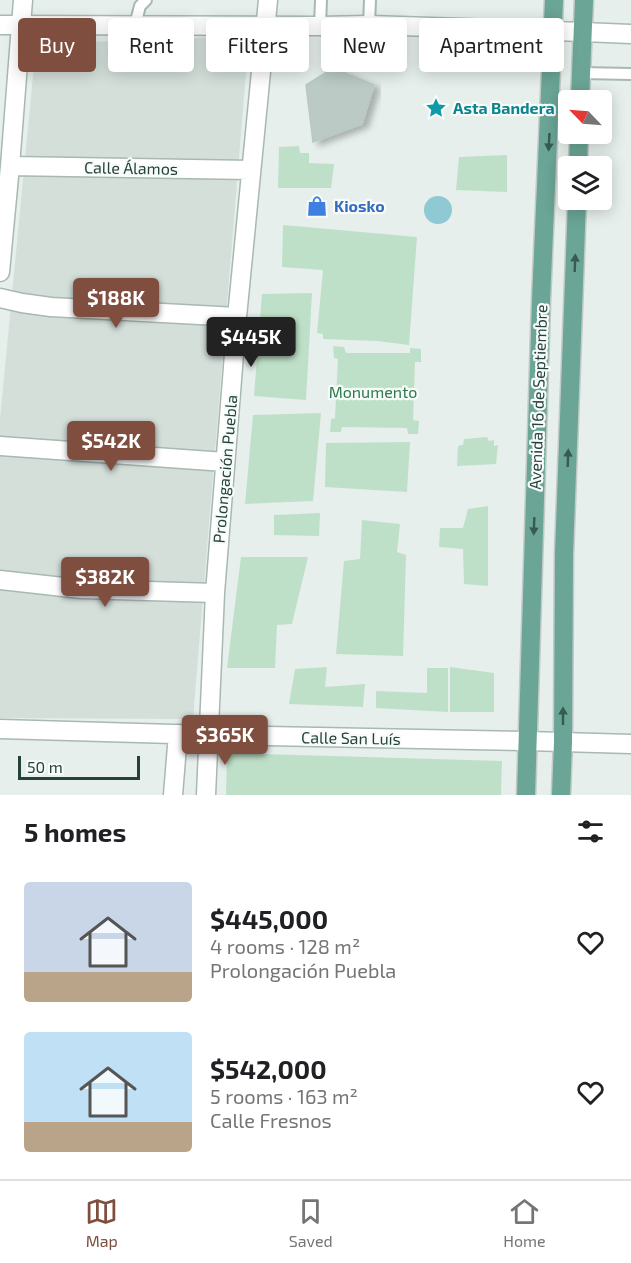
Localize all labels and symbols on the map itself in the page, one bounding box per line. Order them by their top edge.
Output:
north arrow [558,90,612,144]
place icon: Asta Bandera [424,96,448,120]
place label: Asta Bandera [453,98,555,117]
one-way arrow [544,133,553,152]
street label: Calle Álamos [84,157,178,178]
shop icon: Kiosko [305,194,329,218]
place label: Kiosko [334,196,385,215]
one-way arrow [570,253,579,272]
pin: $188K [74,278,158,329]
street label: Avenida 16 de Septiembre [525,304,550,490]
pin: $445K [209,317,293,368]
park label: Monumento [329,382,417,401]
street label: Prolongación Puebla [209,394,240,544]
pin: $542K [69,421,153,472]
one-way arrow [563,448,572,467]
one-way arrow [529,517,539,536]
pin: $382K [63,557,147,608]
one-way arrow [558,706,568,725]
pin: $365K [183,715,267,766]
street label: Calle San Luís [301,727,401,748]
scale bar [18,753,140,780]

